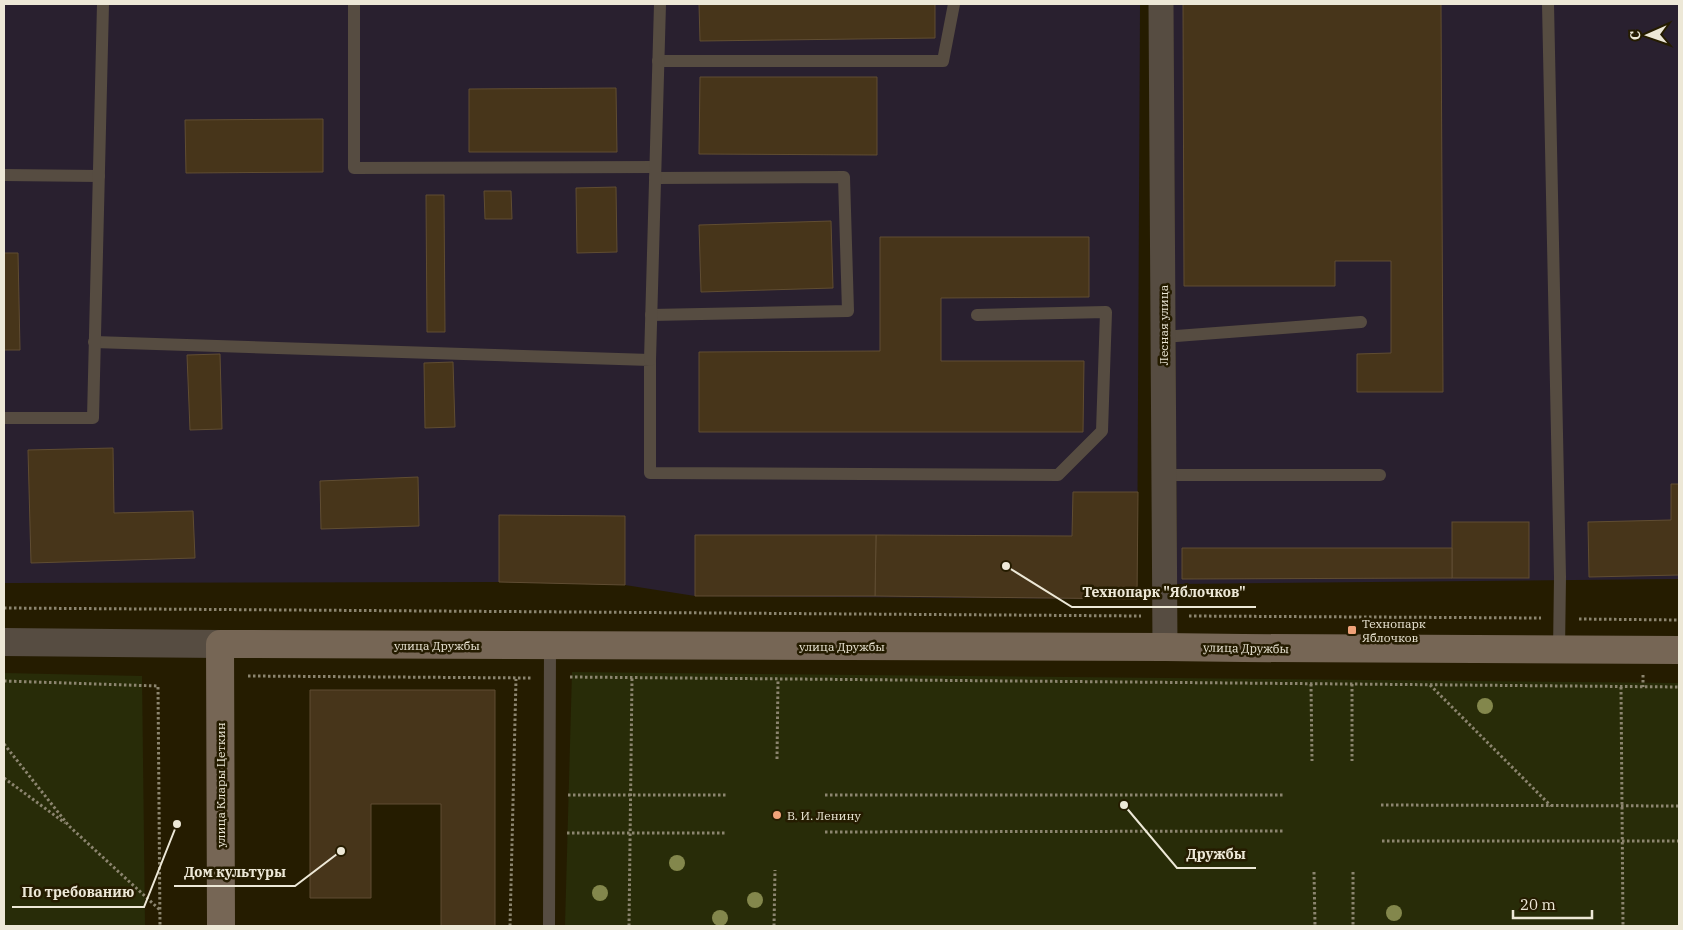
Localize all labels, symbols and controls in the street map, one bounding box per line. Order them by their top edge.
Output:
north arrow [1623,10,1673,60]
text: С [1626,30,1644,40]
street label: Лесная улица [1156,284,1171,365]
callout: Технопарк "Яблочков" [1072,578,1256,607]
text: Технопарк "Яблочков" [1082,583,1246,601]
place label: Технопарк Яблочков [1362,616,1426,645]
marker: Технопарк Яблочков [1346,624,1358,636]
street label: улица Дружбы [394,638,480,653]
street label: улица Дружбы [799,639,885,654]
street label: улица Дружбы [1203,640,1289,656]
street label: улица Клары Цеткин [213,722,228,848]
place label: В. И. Ленину [787,808,861,823]
marker: В. И. Ленину [771,809,783,821]
callout: Дружбы [1177,839,1256,868]
text: Дружбы [1186,845,1246,863]
callout: Дом культуры [174,857,295,886]
text: Дом культуры [184,863,286,881]
callout: По требованию [12,878,144,907]
text: По требованию [22,883,134,901]
scale bar [1513,888,1592,920]
text: 20 m [1520,895,1556,914]

